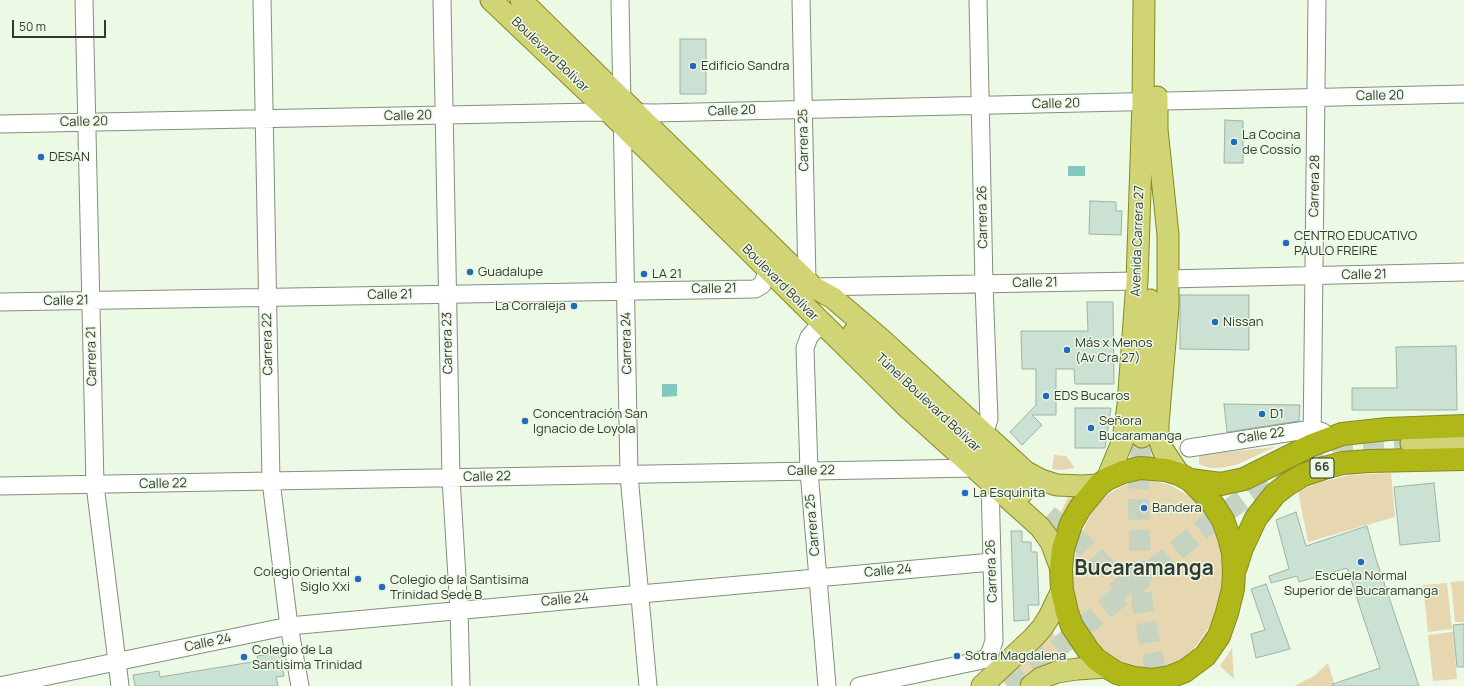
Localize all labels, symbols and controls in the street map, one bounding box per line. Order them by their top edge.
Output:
scale bar [14,12,108,38]
street label: Boulevard Bolívar [508,14,592,96]
text: 50 m [19,18,46,35]
place label: Edificio Sandra [701,58,790,74]
marker: Edificio Sandra [688,61,698,71]
street label: Calle 20 [1356,88,1404,104]
street label: Calle 20 [1032,96,1080,112]
street label: Calle 20 [708,102,756,120]
street label: Calle 20 [384,108,432,124]
street label: Carrera 25 [796,109,812,171]
street label: Calle 20 [60,114,108,130]
place label: La Cocina de Cossío [1242,127,1301,158]
marker: La Cocina de Cossío [1229,137,1239,147]
place label: DESAN [49,149,90,165]
marker: DESAN [36,152,46,162]
street label: Carrera 28 [1307,155,1323,217]
street label: Carrera 26 [975,185,991,249]
street label: Avenida Carrera 27 [1128,185,1148,297]
place label: CENTRO EDUCATIVO PAULO FREIRE [1294,228,1417,259]
marker: CENTRO EDUCATIVO PAULO FREIRE [1281,238,1291,248]
street label: Boulevard Bolívar [738,241,822,325]
place label: Guadalupe [478,264,543,280]
place label: LA 21 [652,266,682,282]
marker: Guadalupe [465,267,475,277]
street label: Calle 21 [1341,267,1387,283]
marker: LA 21 [639,269,649,279]
street label: Calle 21 [1012,275,1058,291]
street label: Calle 21 [691,281,737,297]
street label: Calle 21 [367,287,413,303]
street label: Calle 21 [43,293,89,309]
place label: La Corraleja [495,298,566,314]
marker: La Corraleja [569,301,579,311]
street label: Carrera 23 [440,312,456,374]
street label: Carrera 24 [619,312,635,374]
street label: Carrera 22 [260,313,276,375]
place label: Nissan [1223,314,1264,330]
marker: Nissan [1210,317,1220,327]
street label: Carrera 21 [84,326,100,386]
place label: Más x Menos (Av Cra 27) [1075,335,1152,366]
marker: Más x Menos (Av Cra 27) [1062,345,1072,355]
street label: Túnel Boulevard Bolívar [872,350,984,456]
place label: EDS Bucaros [1054,388,1130,404]
marker: EDS Bucaros [1041,391,1051,401]
place label: Concentración San Ignacio de Loyola [533,406,648,437]
place label: D1 [1270,406,1284,422]
marker: D1 [1257,409,1267,419]
place label: Señora Bucaramanga [1099,413,1182,444]
marker: Concentración San Ignacio de Loyola [520,416,530,426]
marker: Señora Bucaramanga [1086,423,1096,433]
street label: Calle 22 [1236,425,1286,447]
road number: 66 [1310,458,1334,478]
street label: Calle 22 [787,463,835,479]
street label: Calle 22 [463,469,511,485]
street label: Calle 22 [139,476,187,492]
place label: La Esquinita [973,485,1045,501]
marker: La Esquinita [960,488,970,498]
street label: Carrera 25 [803,493,823,557]
place label: Bandera [1152,500,1202,516]
marker: Bandera [1139,503,1149,513]
street label: Carrera 26 [983,539,1001,603]
district label: Bucaramanga [1074,556,1214,582]
marker: Escuela Normal Superior de Bucaramanga [1356,557,1366,567]
street label: Calle 24 [864,561,912,581]
place label: Colegio Oriental Siglo Xxi [254,564,350,595]
place label: Escuela Normal Superior de Bucaramanga [1284,568,1438,599]
place label: Colegio de la Santisima Trinidad Sede B [390,572,529,603]
marker: Colegio Oriental Siglo Xxi [353,574,363,584]
marker: Colegio de la Santisima Trinidad Sede B [377,582,387,592]
street label: Calle 24 [541,590,589,610]
street label: Calle 24 [183,630,233,656]
place label: Colegio de La Santisima Trinidad [252,642,362,673]
place label: Sotra Magdalena [965,648,1066,664]
marker: Sotra Magdalena [952,651,962,661]
marker: Colegio de La Santisima Trinidad [239,652,249,662]

